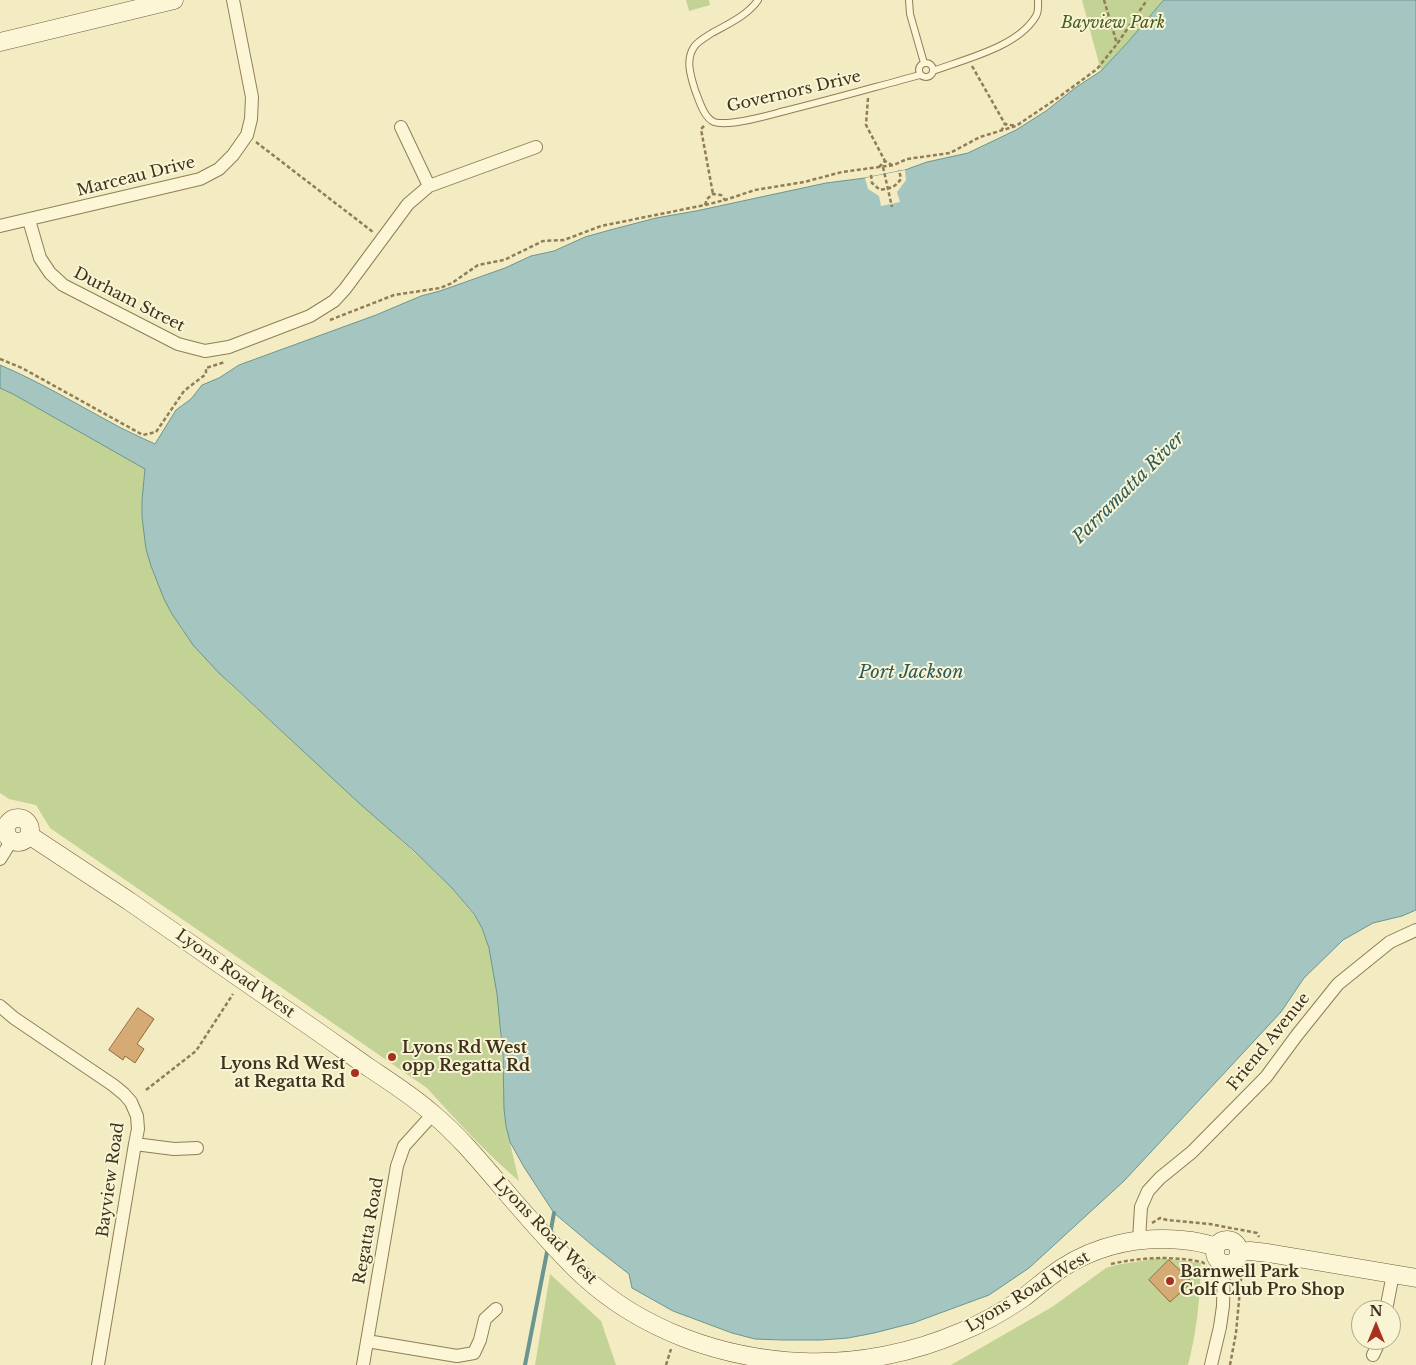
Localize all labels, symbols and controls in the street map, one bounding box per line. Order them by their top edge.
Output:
park label: Bayview Park [1061,13,1165,33]
street label: Governors Drive [725,67,863,117]
street label: Marceau Drive [75,153,197,201]
street label: Durham Street [70,264,188,336]
water label: Parramatta River [1069,428,1189,548]
water label: Port Jackson [859,662,963,684]
street label: Lyons Road West [172,926,298,1022]
street label: Friend Avenue [1224,989,1314,1095]
place label: Lyons Rd West opp Regatta Rd [402,1038,530,1076]
marker: Lyons Rd West opp Regatta Rd [386,1051,398,1063]
place label: Lyons Rd West at Regatta Rd [220,1054,345,1092]
marker: Lyons Rd West at Regatta Rd [349,1067,361,1079]
street label: Bayview Road [93,1121,129,1239]
street label: Lyons Road West [489,1174,601,1288]
street label: Regatta Road [350,1176,388,1286]
street label: Lyons Road West [963,1247,1093,1337]
place label: Barnwell Park Golf Club Pro Shop [1180,1262,1345,1300]
marker: Barnwell Park Golf Club Pro Shop [1164,1275,1176,1287]
north arrow [1351,1300,1401,1350]
text: N [1369,1302,1383,1320]

